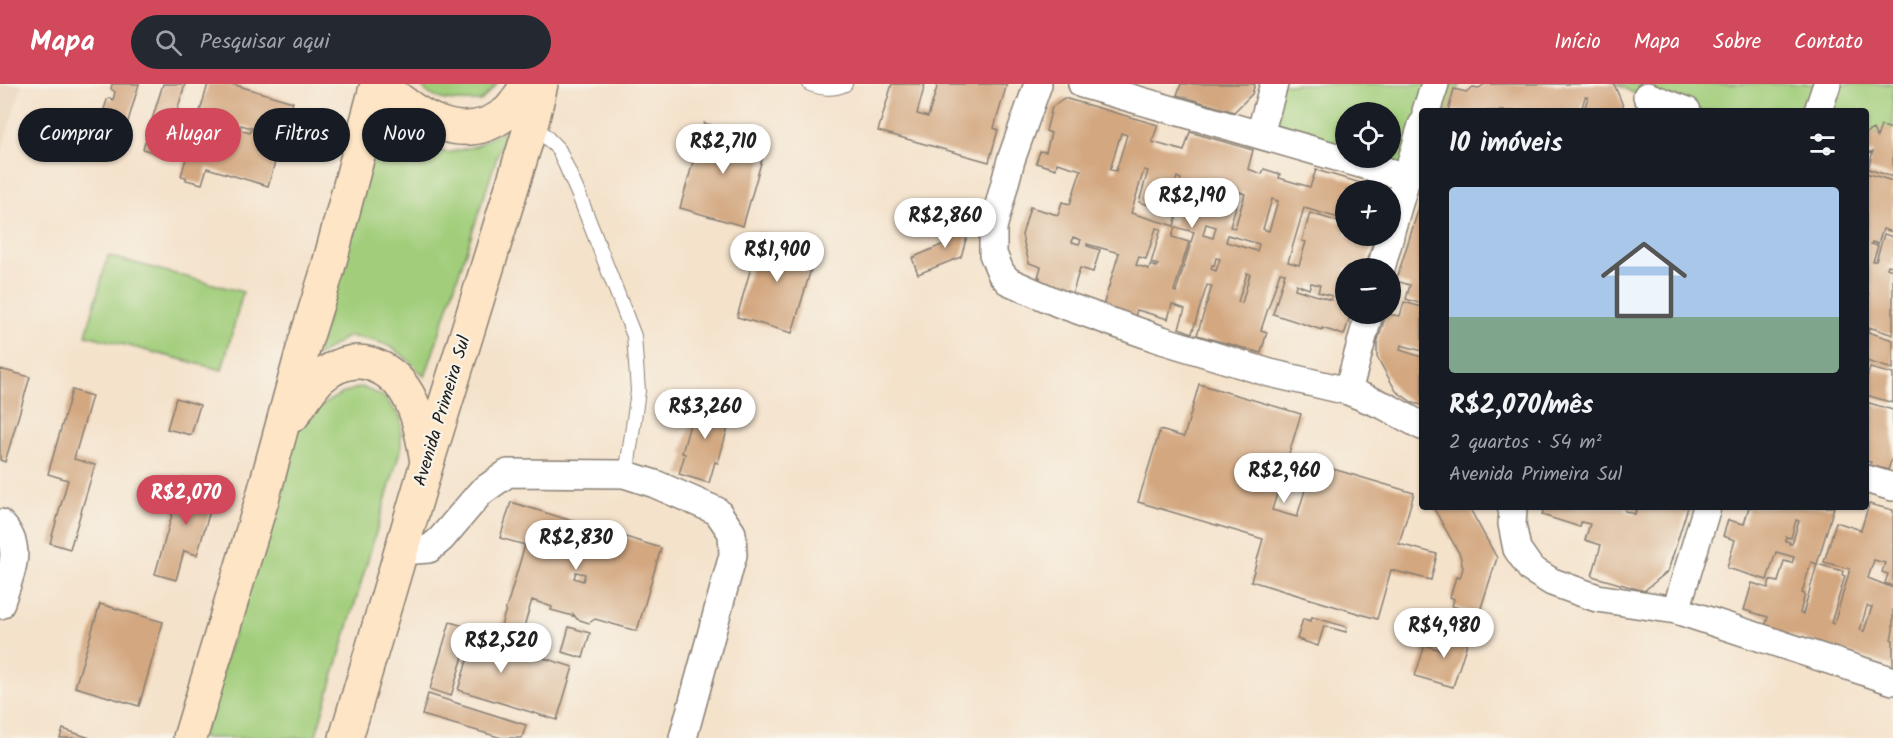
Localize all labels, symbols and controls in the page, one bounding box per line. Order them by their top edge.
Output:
search box [131,15,551,69]
text: Mapa [30,20,95,65]
text: Pesquisar aqui [200,25,330,60]
icon: search [152,26,185,59]
text: Início [1554,26,1601,59]
text: Mapa [1634,26,1680,59]
text: Sobre [1713,26,1761,59]
text: Contato [1794,26,1863,59]
map controls [1335,102,1401,324]
button: locate [1335,102,1401,168]
chip: Comprar [18,108,133,162]
chip: Alugar [145,108,241,162]
chip: Filtros [253,108,350,162]
chip: Novo [362,108,446,162]
text: 10 imóveis [1449,123,1563,165]
pin: R$2,710 [668,124,778,175]
text: R$2,710 [690,127,756,159]
icon: filters [1806,128,1839,161]
pin: R$2,190 [1137,178,1247,229]
button: + [1335,180,1401,246]
text: R$2,190 [1158,181,1226,213]
pin: R$2,860 [890,198,1000,249]
text: R$2,860 [908,201,982,233]
icon: home [1590,226,1698,334]
pin: R$1,900 [722,232,832,283]
text: R$1,900 [744,235,810,267]
button: − [1335,258,1401,324]
street label: Avenida Primeira Sul [406,332,480,490]
text: R$2,070/mês [1449,385,1594,427]
pin: R$3,260 [650,389,760,440]
text: R$3,260 [669,392,741,424]
text: 2 quartos · 54 m² [1449,427,1602,459]
pin: R$2,960 [1229,453,1339,504]
text: R$2,960 [1248,456,1320,488]
text: Avenida Primeira Sul [1449,459,1622,491]
pin: R$2,070 [131,475,241,526]
text: R$2,070 [151,478,221,510]
pin: R$2,830 [521,520,631,571]
text: R$2,830 [539,523,613,555]
pin: R$4,980 [1389,608,1499,659]
text: R$4,980 [1408,611,1480,643]
pin: R$2,520 [446,623,556,674]
text: R$2,520 [465,626,537,658]

